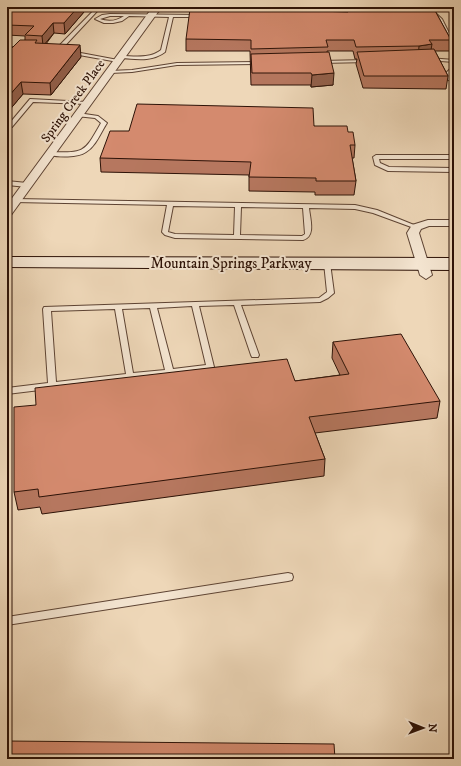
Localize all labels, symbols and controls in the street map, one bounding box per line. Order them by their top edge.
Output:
street label: Spring Creek Place [38,56,108,146]
street label: Mountain Springs Parkway [150,254,312,273]
north arrow [403,708,443,748]
text: N [425,724,439,733]

